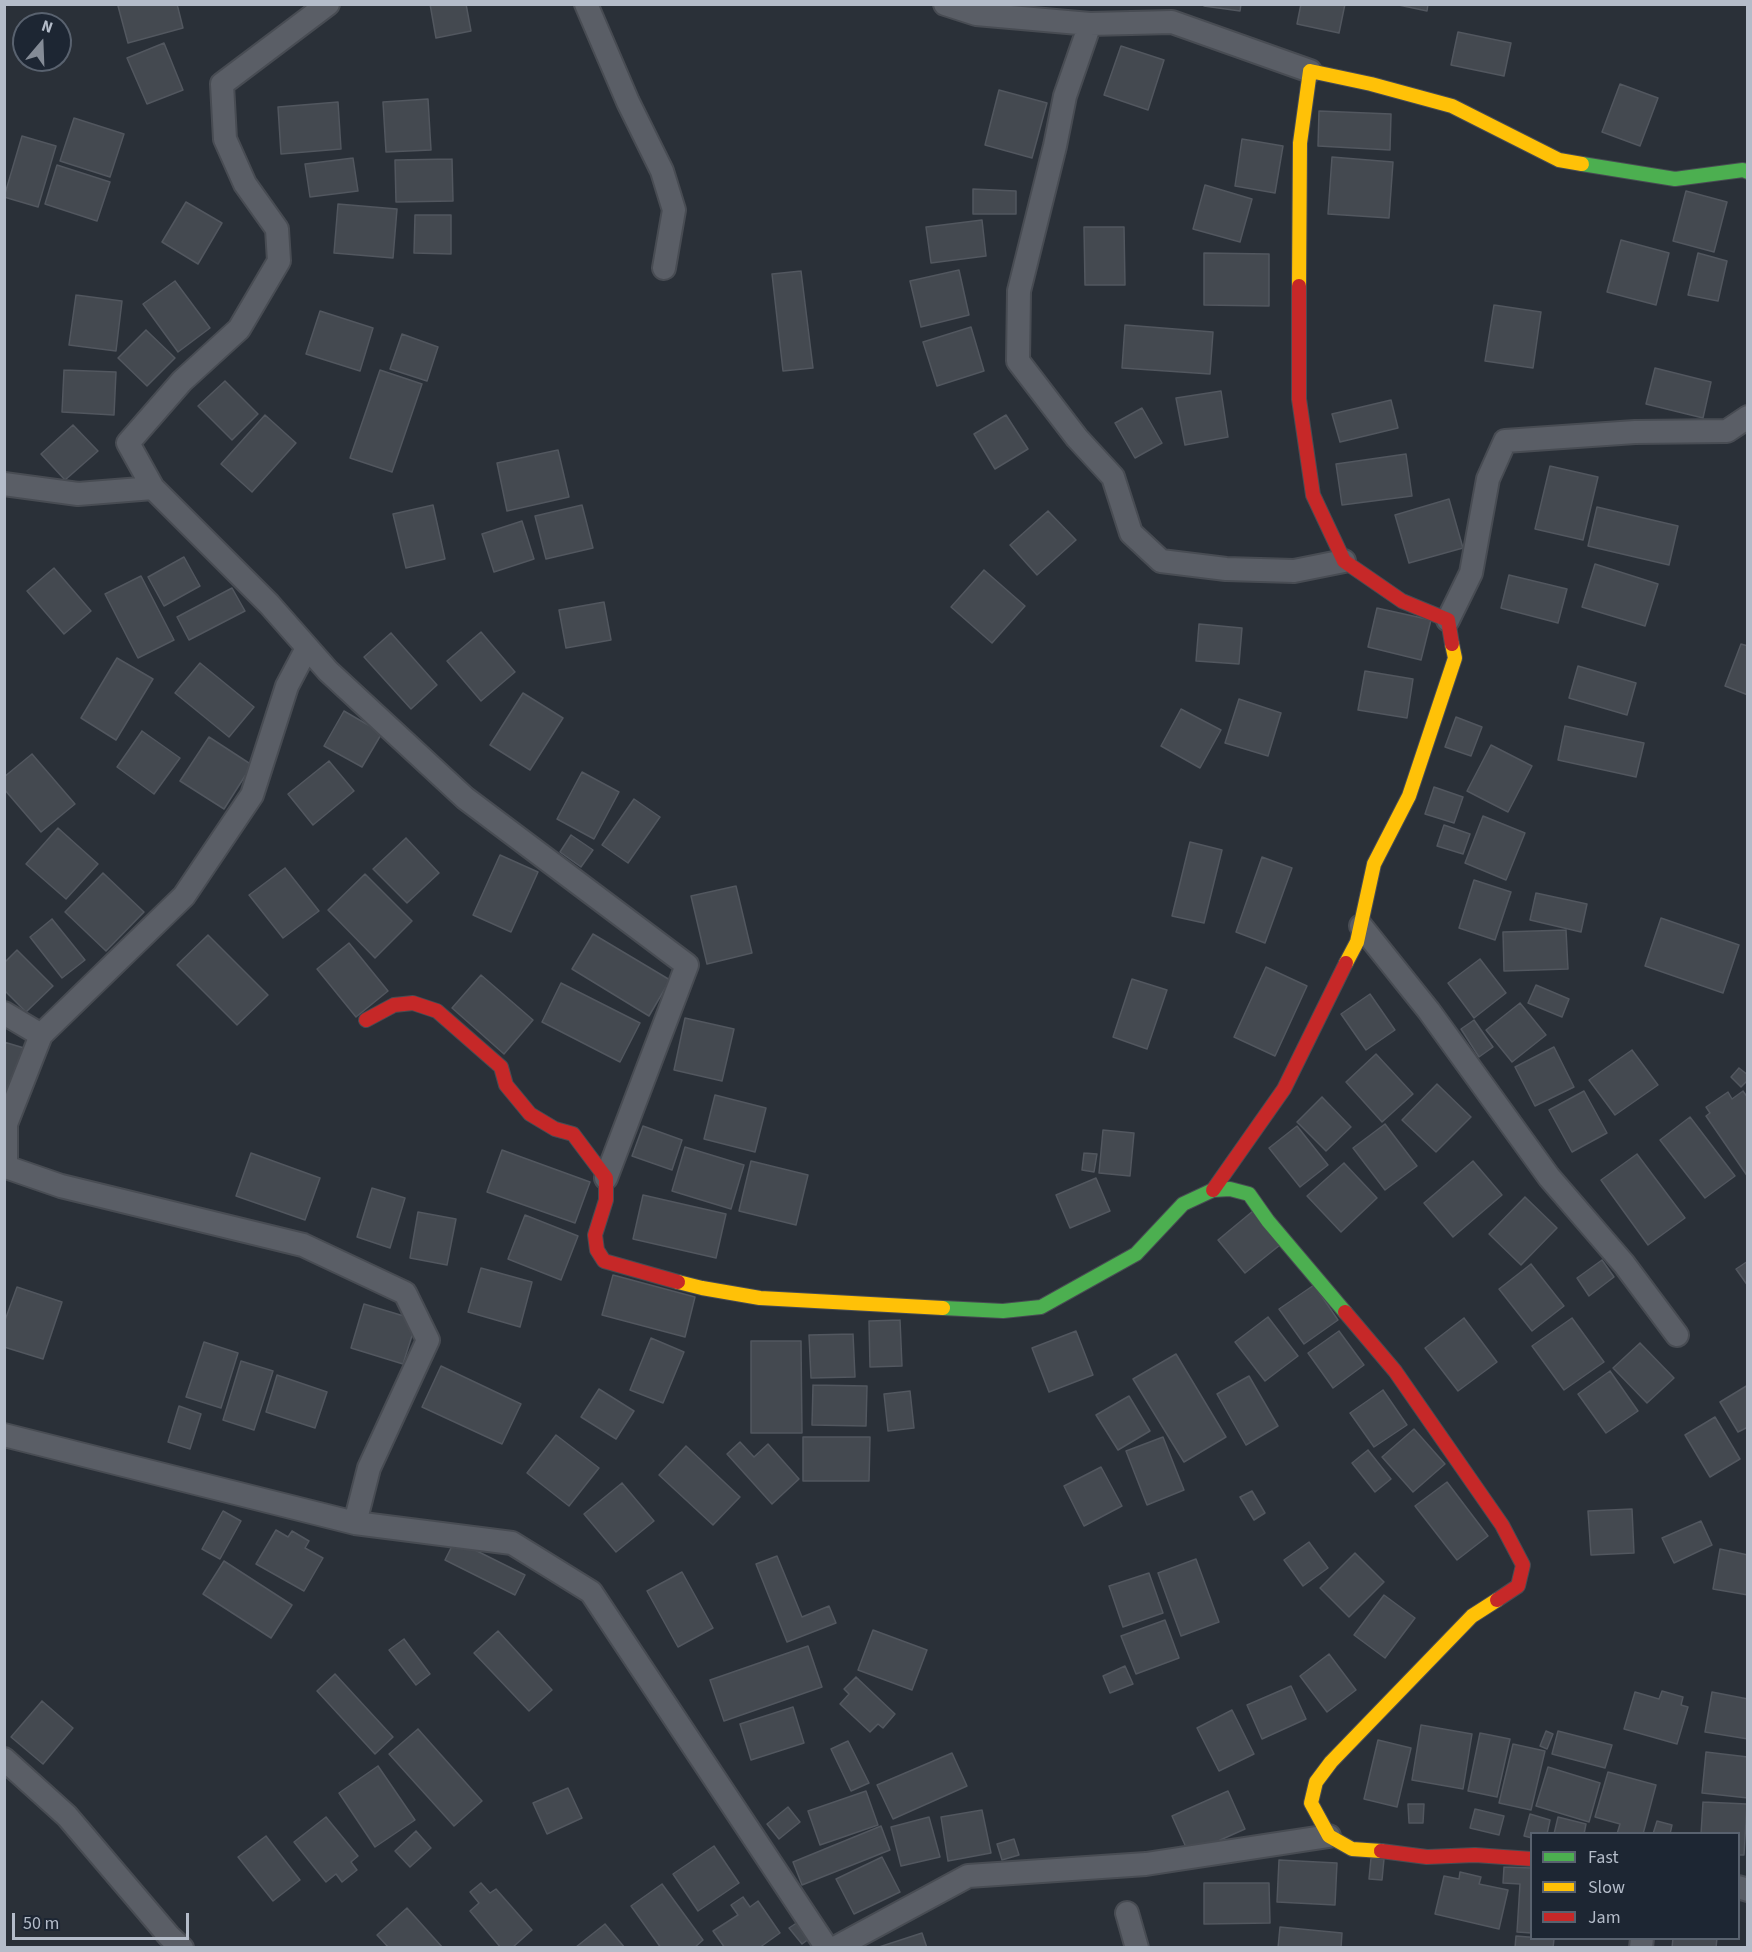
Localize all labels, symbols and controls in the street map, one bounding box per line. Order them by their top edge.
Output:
north arrow [12,12,72,72]
text: N [39,15,56,39]
legend [1530,1832,1740,1940]
text: Fast [1588,1845,1619,1870]
text: Slow [1588,1875,1625,1900]
scale bar [15,1901,192,1939]
text: Jam [1588,1905,1621,1930]
text: 50 m [23,1911,59,1936]

